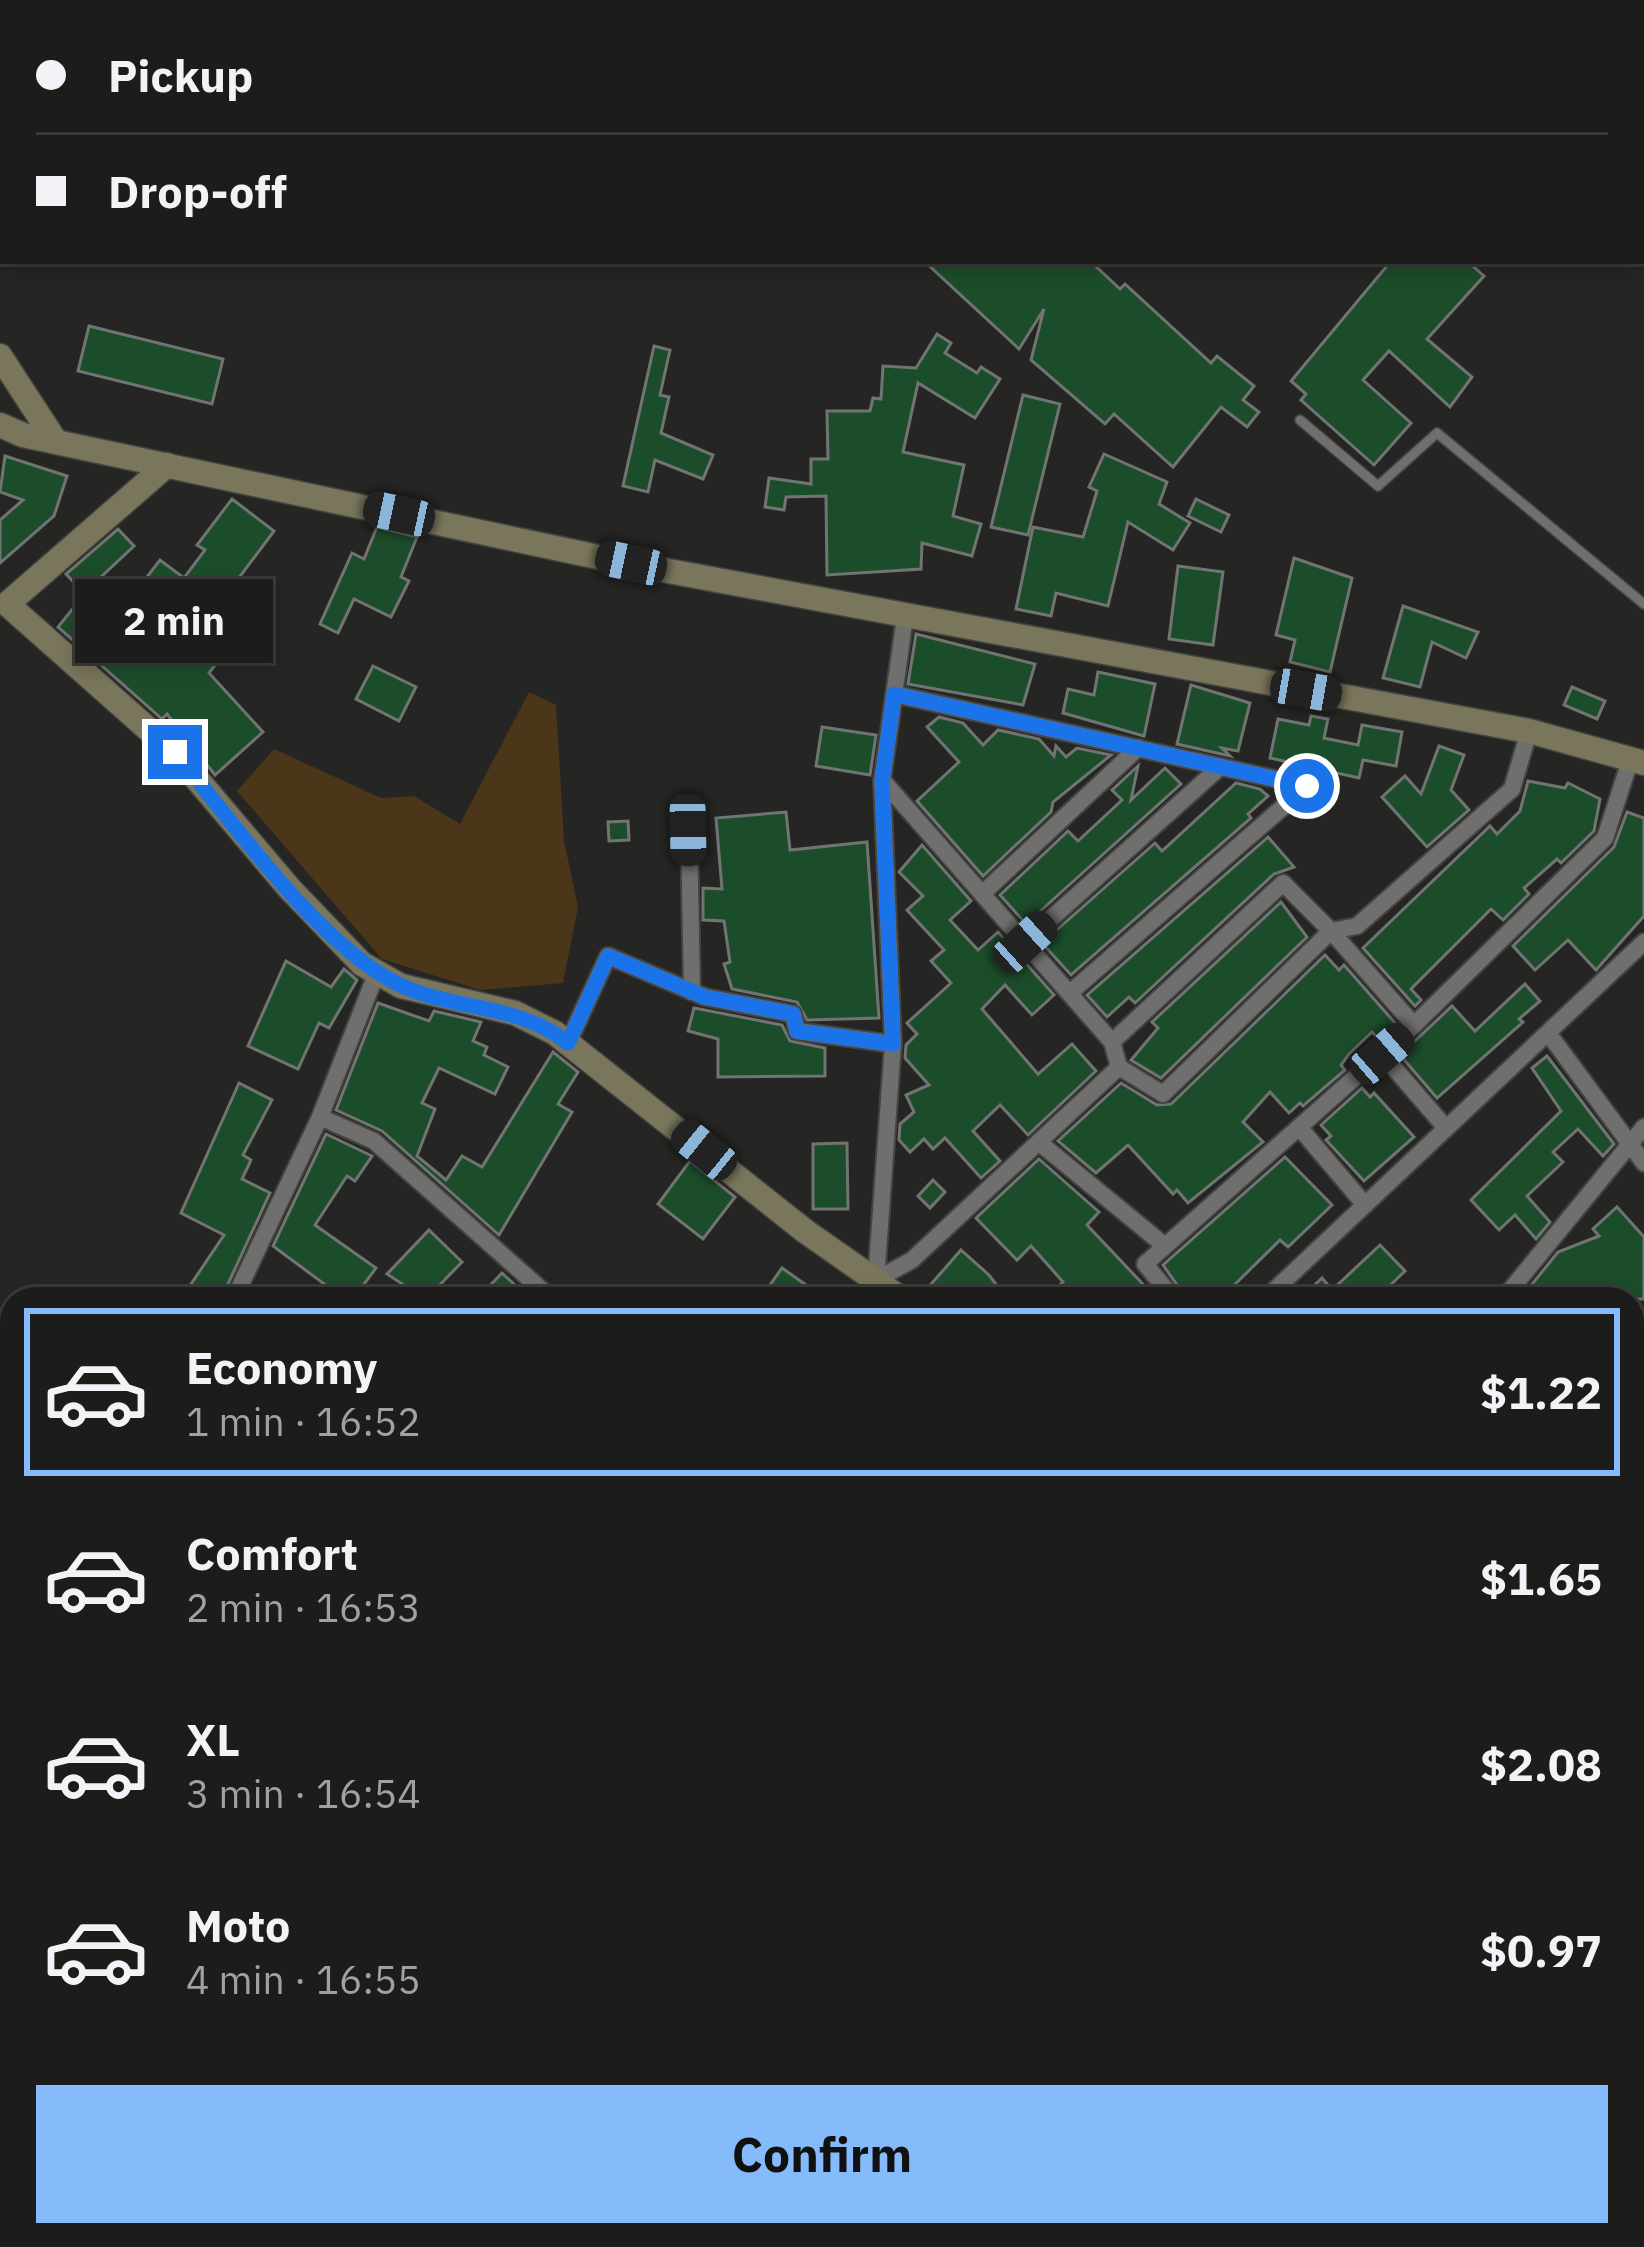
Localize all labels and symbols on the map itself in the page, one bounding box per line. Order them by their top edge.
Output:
car [360,489,438,539]
car [592,538,670,588]
callout: 2 min [76,578,274,662]
car [1267,666,1345,714]
route end [148,725,202,779]
route start [1280,759,1334,813]
car [669,794,707,866]
car [986,905,1064,979]
car [1343,1017,1421,1091]
car [665,1113,743,1187]

